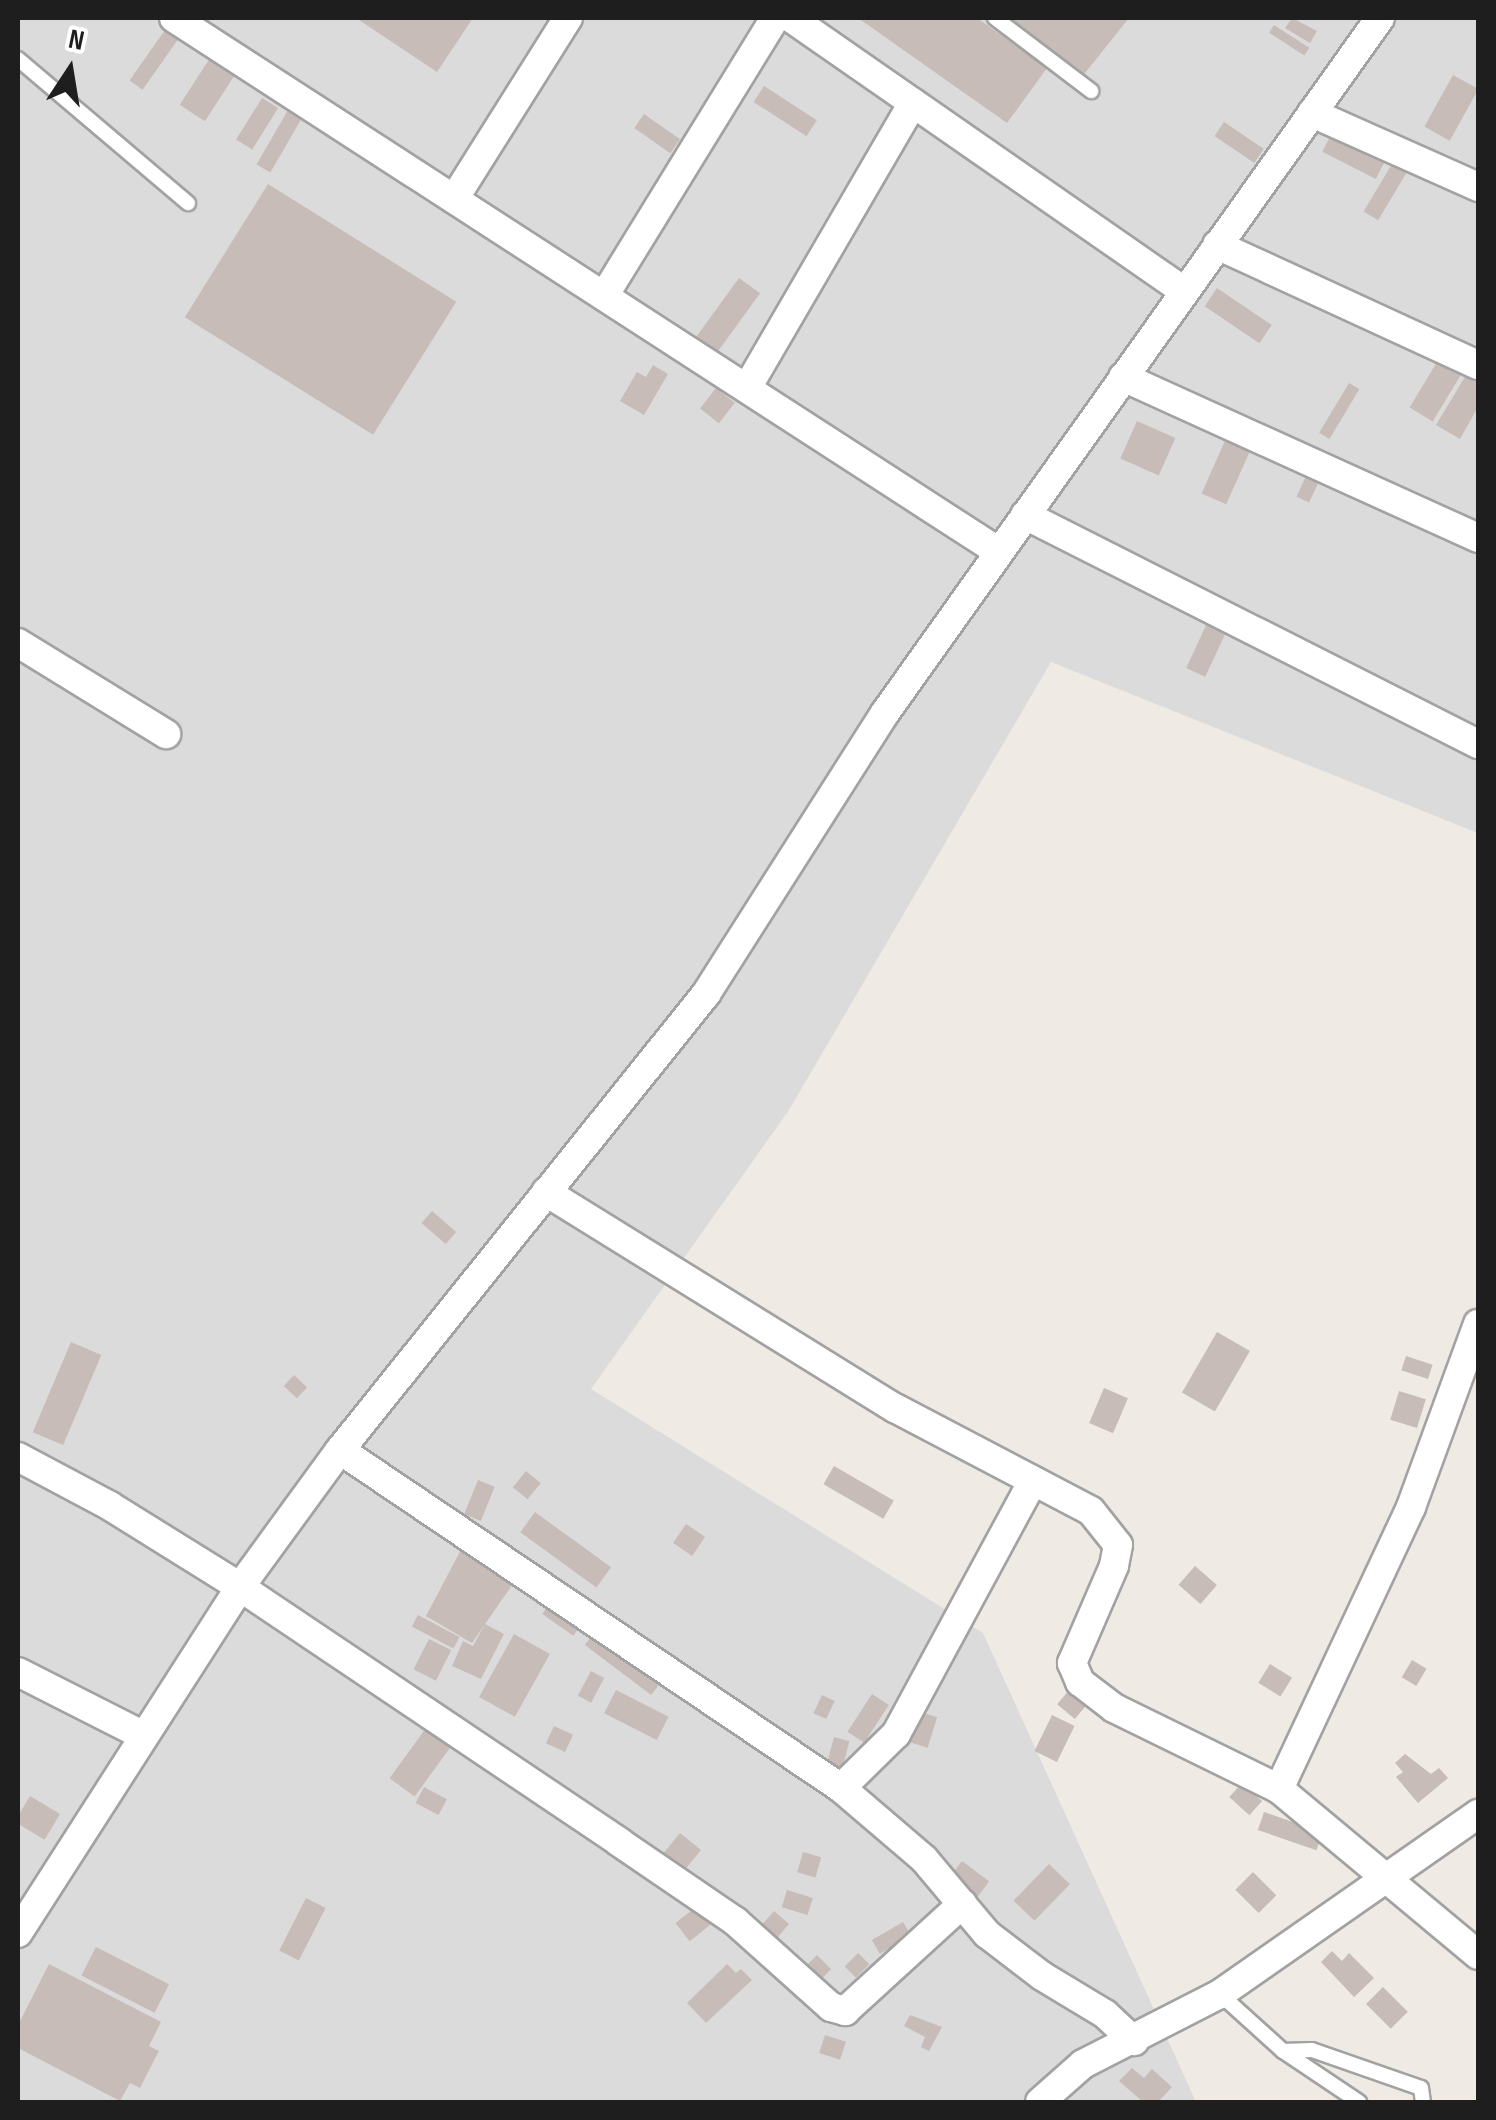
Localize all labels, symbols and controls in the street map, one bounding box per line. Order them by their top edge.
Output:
north arrow [20,20,120,120]
text: N [66,22,87,58]

